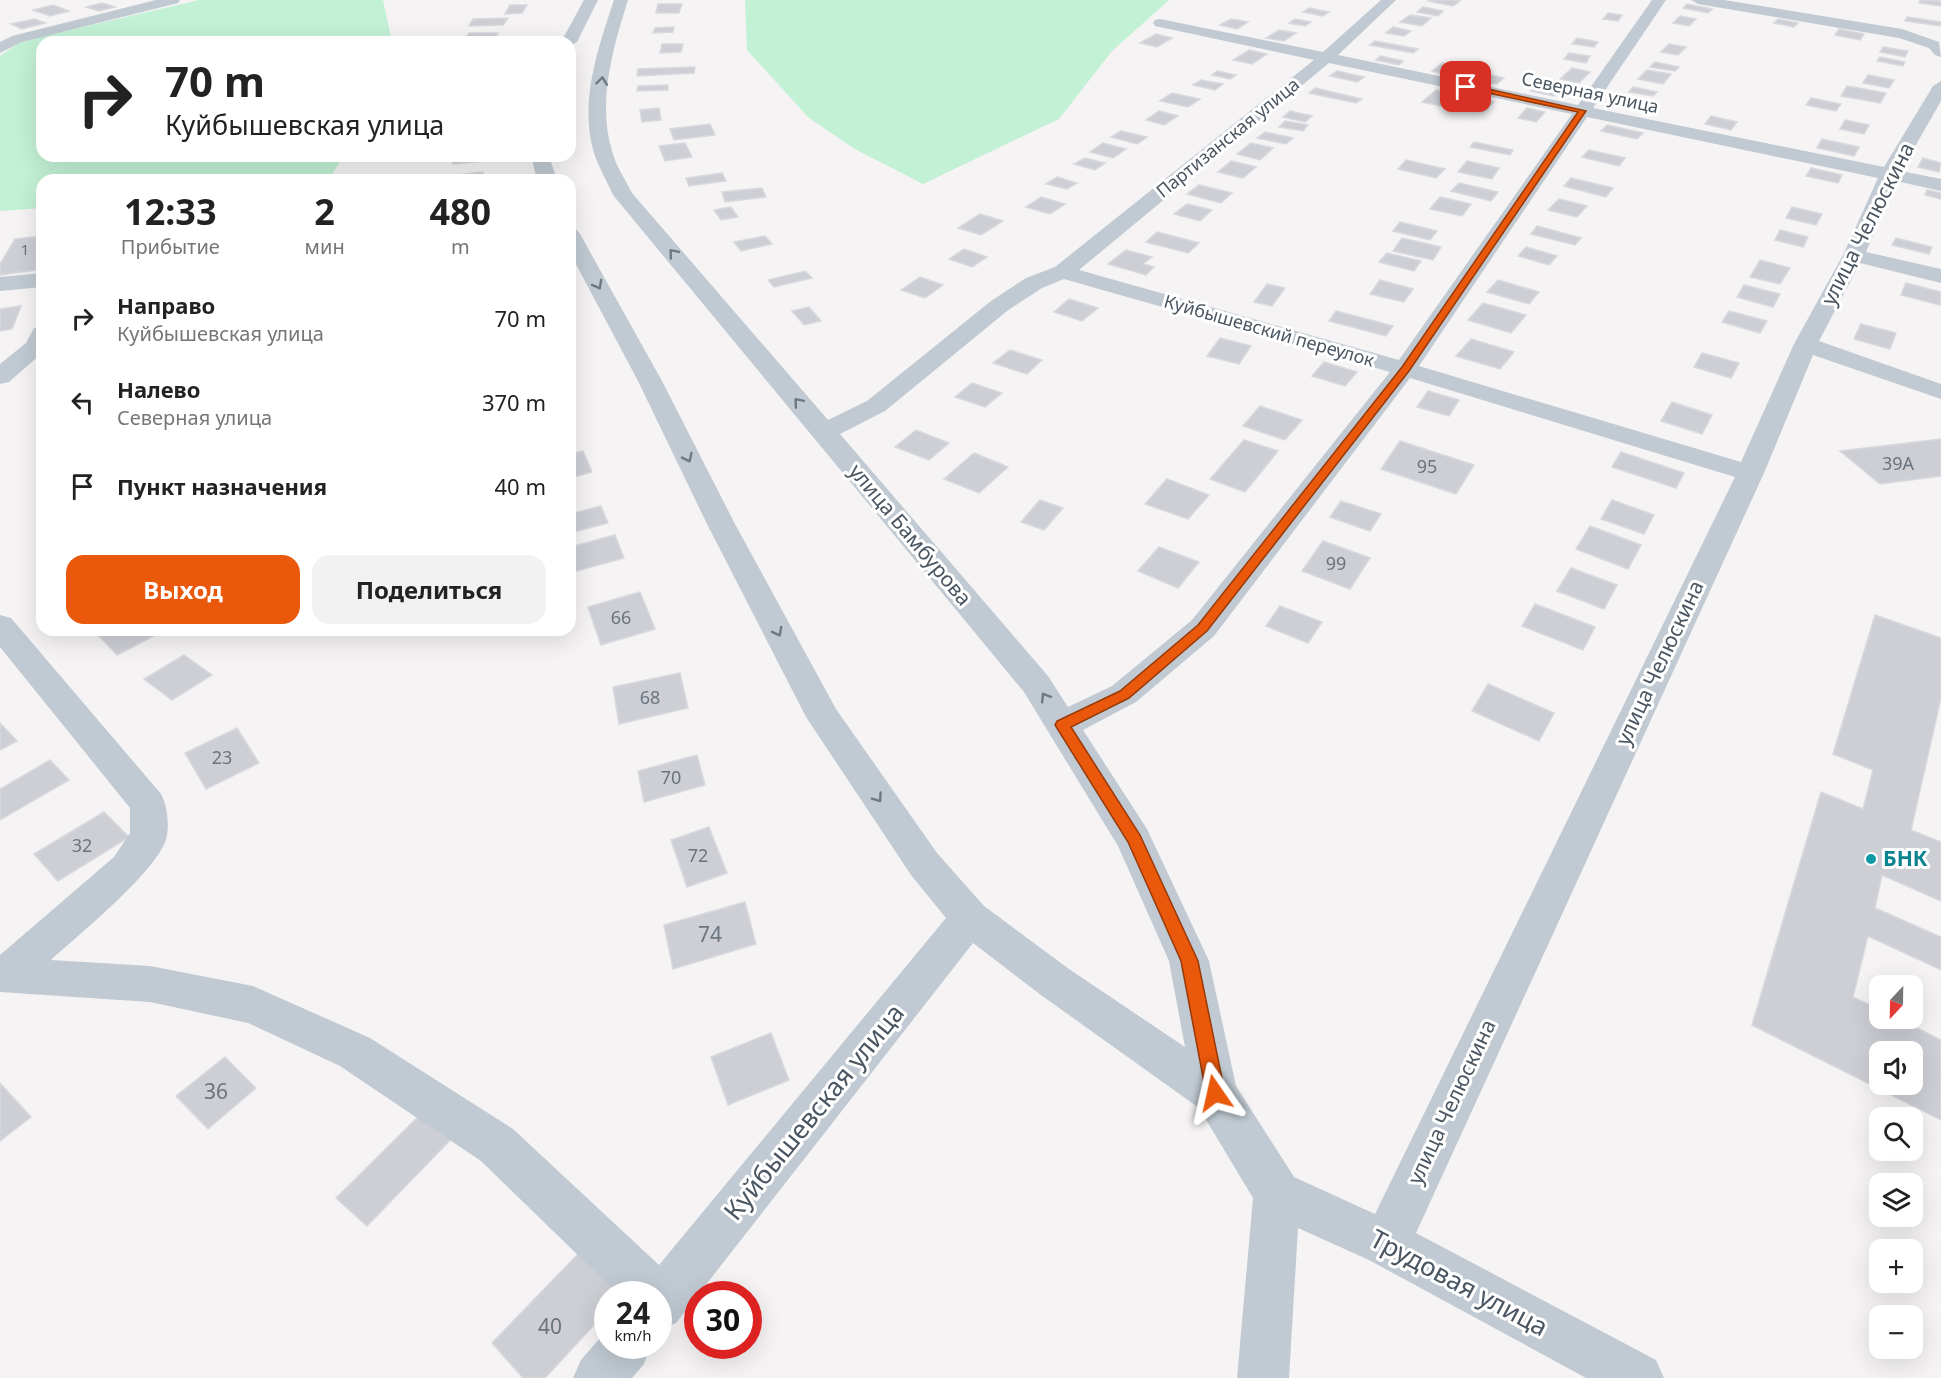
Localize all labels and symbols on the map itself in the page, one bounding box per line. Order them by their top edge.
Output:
pin [1440,61,1491,112]
street label: Северная улица [1519,66,1661,118]
street label: Партизанская улица [1151,72,1304,202]
one-way arrow [595,77,607,86]
street label: улица Челюскина [1814,137,1920,310]
house number: 1 [21,239,29,259]
one-way arrow [669,249,680,260]
one-way arrow [591,279,602,290]
street label: Куйбышевский переулок [1161,289,1378,372]
one-way arrow [795,398,806,409]
house number: 39А [1882,451,1915,475]
one-way arrow [681,452,693,463]
house number: 95 [1417,454,1437,478]
street label: улица Бамбурова [843,458,978,611]
house number: 99 [1326,551,1346,575]
street label: улица Челюскина [1609,576,1710,750]
house number: 66 [611,605,631,629]
one-way arrow [770,625,782,636]
house number: 68 [640,685,660,709]
one-way arrow [1040,693,1052,703]
house number: 23 [212,745,232,769]
house number: 70 [661,765,681,789]
one-way arrow [871,791,882,802]
house number: 32 [72,833,92,857]
house number: 72 [688,843,708,867]
place label: БНК [1883,844,1928,872]
marker: БНК [1864,852,1878,866]
house number: 74 [698,920,722,948]
north arrow [1869,975,1923,1029]
street label: Куйбышевская улица [715,996,912,1227]
street label: улица Челюскина [1401,1015,1502,1189]
position arrow [1183,1061,1247,1125]
house number: 36 [204,1077,228,1105]
street label: Трудовая улица [1364,1220,1555,1344]
speed limit sign: 30 [684,1281,762,1359]
house number: 40 [538,1312,562,1340]

